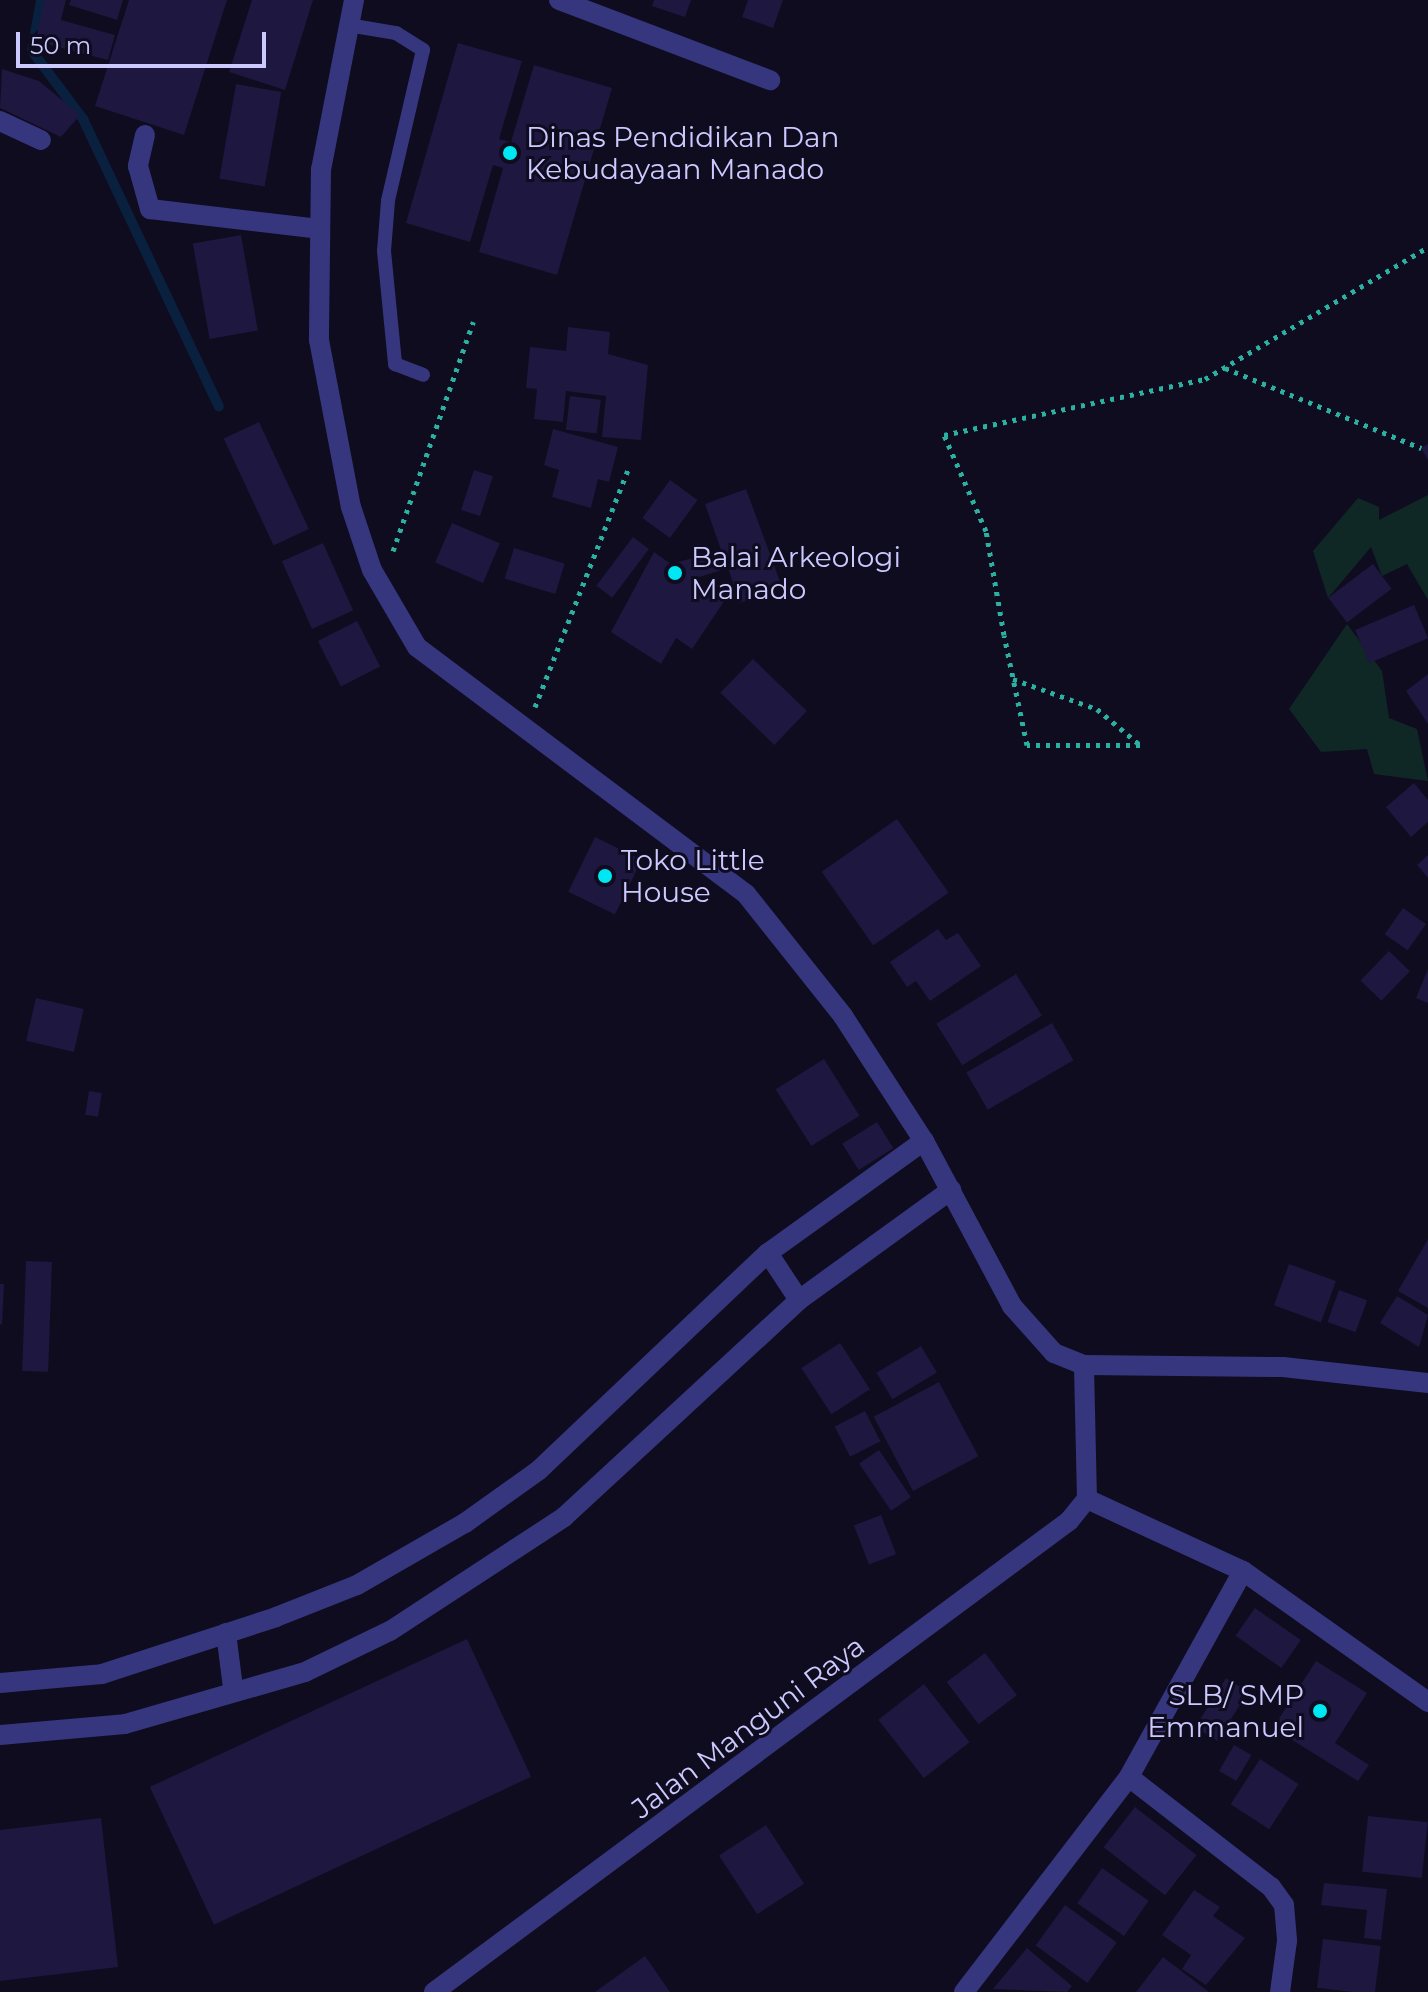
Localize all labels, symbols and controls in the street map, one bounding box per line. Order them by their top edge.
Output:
scale bar [20,16,270,66]
text: 50 m [30,31,91,60]
place label: Dinas Pendidikan Dan Kebudayaan Manado [526,120,840,186]
marker: Dinas Pendidikan Dan Kebudayaan Manado [501,144,519,162]
place label: Balai Arkeologi Manado [691,540,901,606]
marker: Balai Arkeologi Manado [666,564,684,582]
place label: Toko Little House [621,843,765,909]
marker: Toko Little House [596,867,614,885]
street label: Jalan Manguni Raya [625,1629,871,1825]
place label: SLB/ SMP Emmanuel [1147,1678,1304,1744]
marker: SLB/ SMP Emmanuel [1311,1702,1329,1720]

